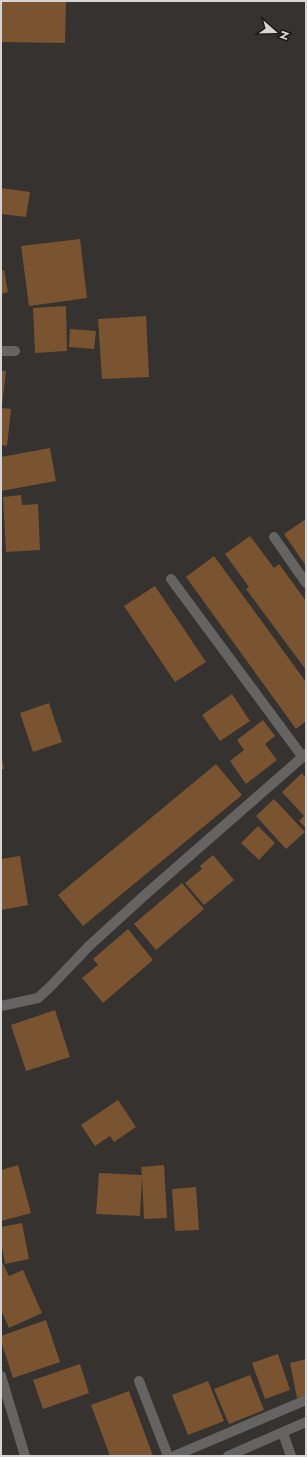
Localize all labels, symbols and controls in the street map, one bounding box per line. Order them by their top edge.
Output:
north arrow [255,12,295,52]
text: N [275,29,293,42]

